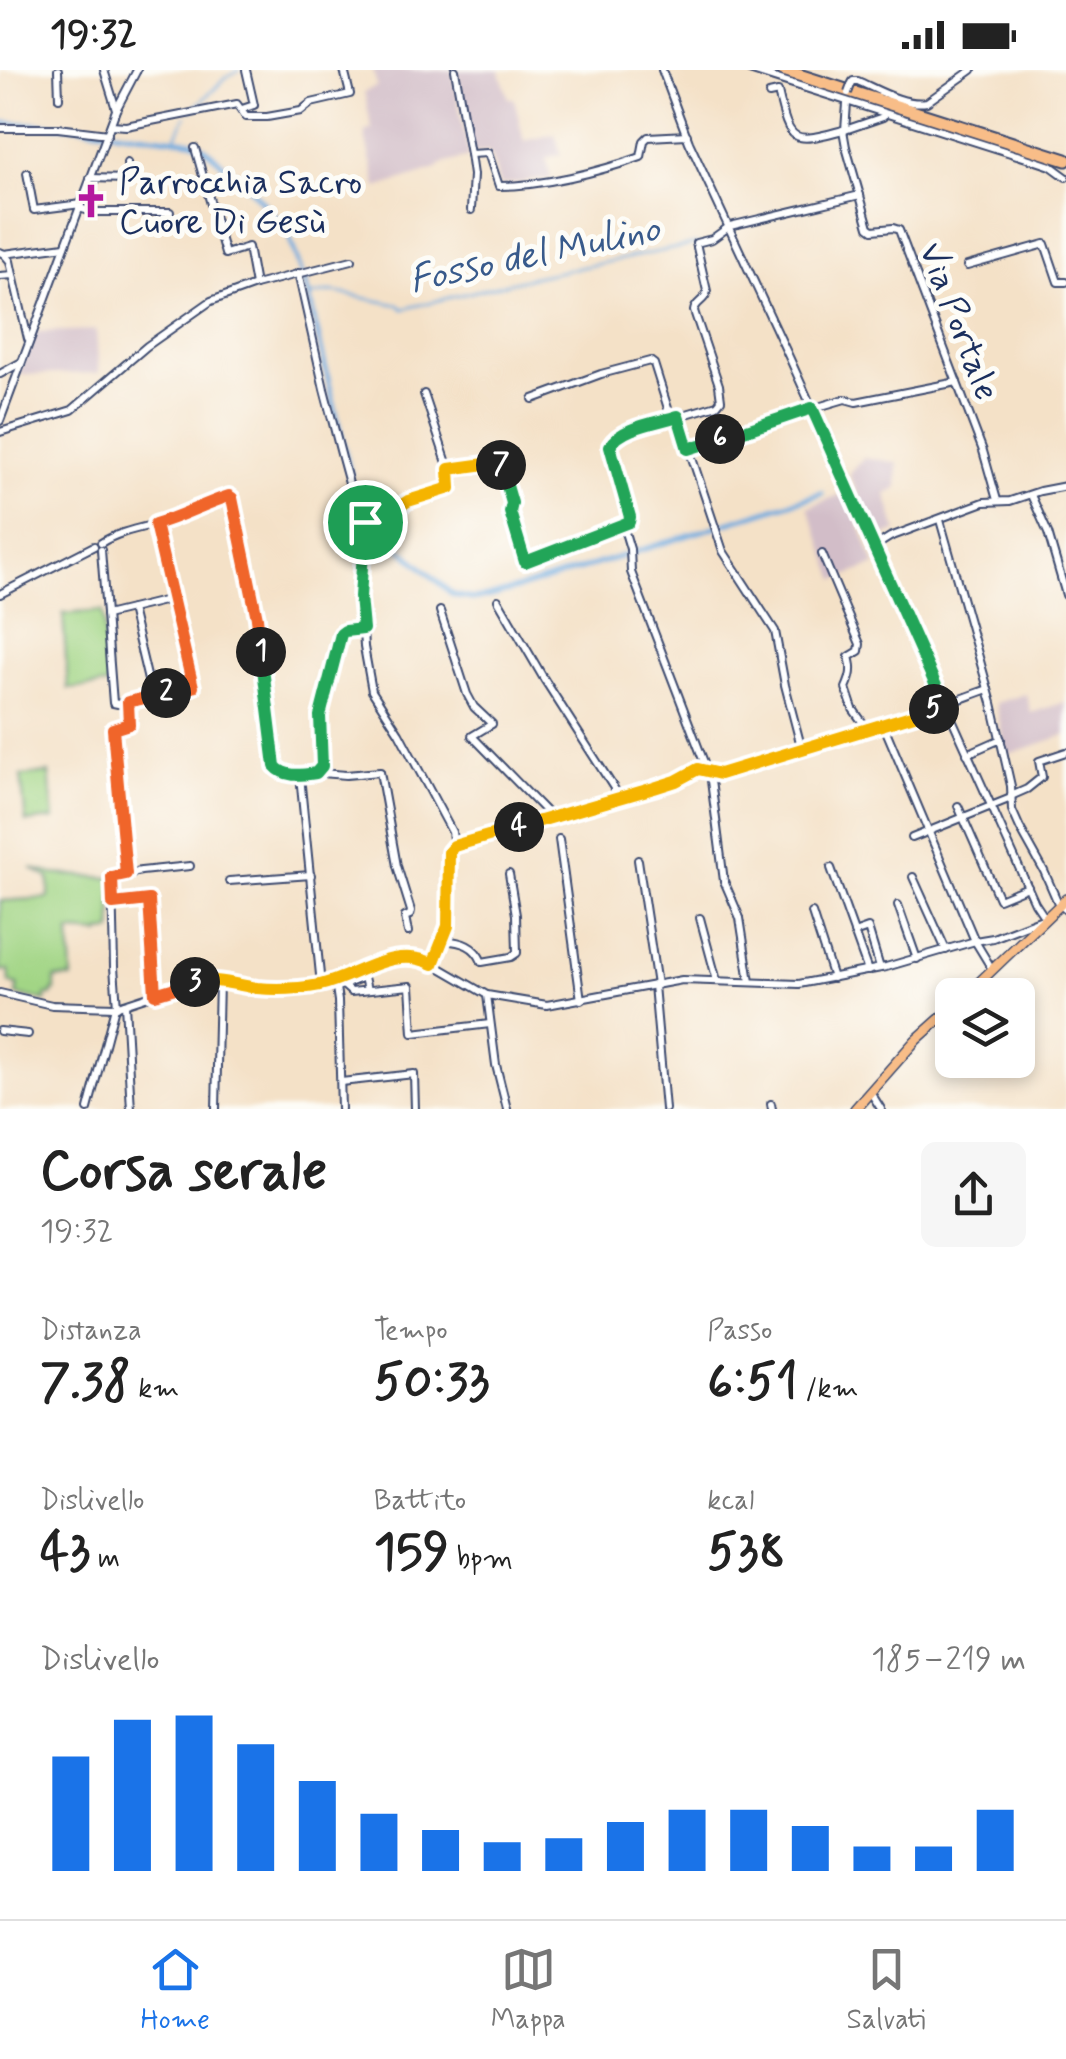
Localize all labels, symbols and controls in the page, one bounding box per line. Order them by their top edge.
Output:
text: 19:32 [50,11,137,60]
place label: Parrocchia Sacro Cuore Di Gesù [119,160,362,246]
church icon: Parrocchia Sacro Cuore Di Gesù [72,182,110,220]
water label: Fosso del Mulino [405,205,666,306]
street label: Via Portale [907,236,1009,407]
pin: 6 [695,414,745,464]
text: 6 [713,420,727,457]
pin: 7 [476,440,526,490]
text: 7 [493,446,510,483]
pin [323,480,408,565]
icon: arrive [338,495,393,550]
pin: 1 [236,627,286,677]
text: 1 [255,633,267,670]
pin: 2 [141,668,191,718]
text: 2 [159,674,173,711]
pin: 5 [909,684,959,734]
text: 5 [926,690,942,727]
pin: 4 [494,802,544,852]
text: 4 [511,808,527,845]
pin: 3 [170,957,220,1007]
text: 3 [189,963,201,1000]
map controls [935,978,1035,1078]
button: layers [935,978,1035,1078]
text: Corsa serale [40,1137,327,1209]
button: share [921,1142,1026,1247]
text: 19:32 [40,1211,113,1253]
text: Distanza [40,1313,142,1350]
text: Tempo [374,1313,448,1350]
text: Passo [707,1313,773,1350]
text: 7.38 [40,1350,131,1416]
text: 50:33 [374,1350,489,1416]
text: 6:51 [707,1350,798,1416]
text: km [131,1371,179,1408]
text: /km [798,1371,858,1408]
text: Dislivello [40,1483,145,1520]
text: Battito [374,1483,466,1520]
text: kcal [707,1483,754,1520]
text: 43 [40,1520,90,1586]
text: 159 [374,1520,449,1586]
text: 538 [707,1520,785,1586]
text: m [90,1541,120,1578]
text: bpm [449,1541,513,1578]
text: Dislivello [40,1639,159,1681]
text: 185–219 m [871,1639,1026,1681]
tab: Home [140,1942,210,2039]
tab: Mappa [491,1942,566,2039]
tab: Salvati [846,1942,926,2039]

